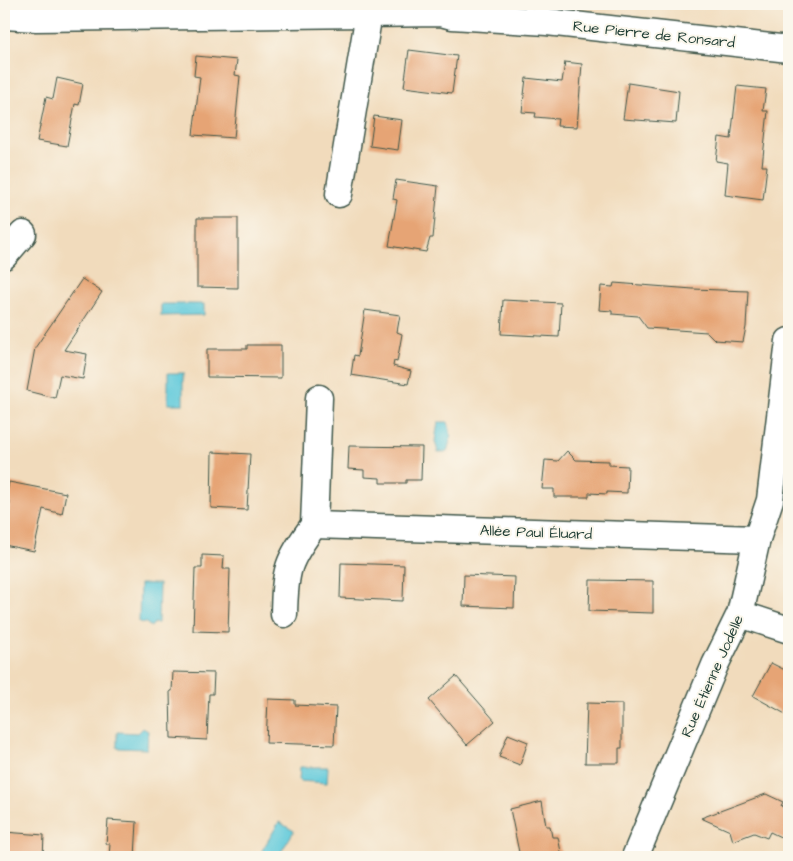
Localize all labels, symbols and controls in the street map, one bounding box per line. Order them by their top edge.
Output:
street label: Rue Pierre de Ronsard [572,16,736,53]
street label: Allée Paul Éluard [480,520,593,545]
street label: Rue Étienne Jodelle [676,612,749,741]

